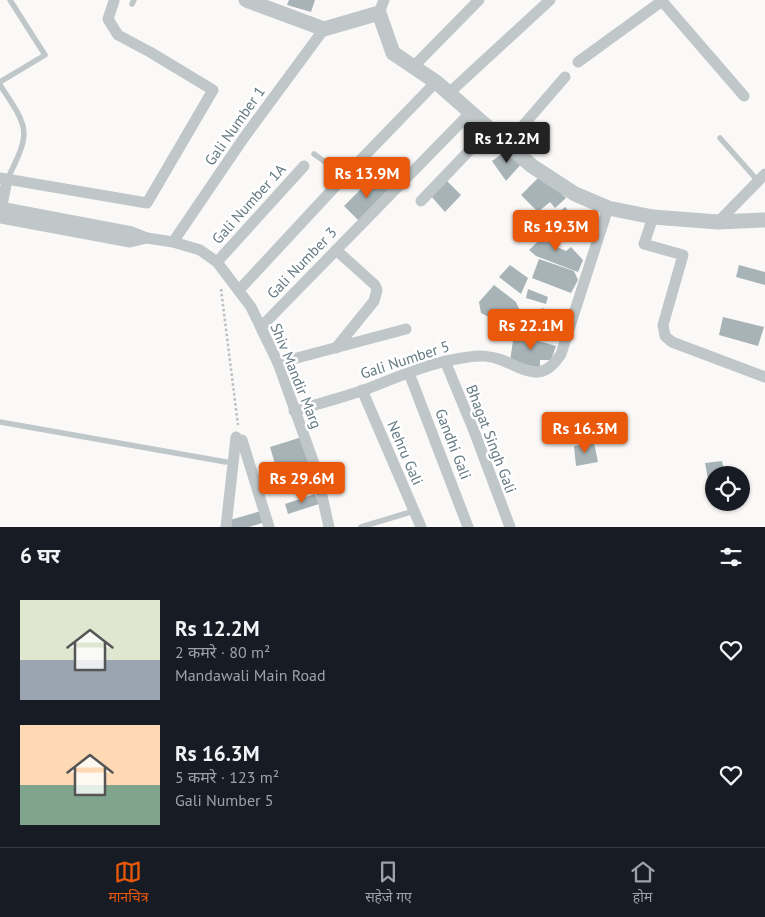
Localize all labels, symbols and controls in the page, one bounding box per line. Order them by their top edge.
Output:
street label: Gali Number 1 [200,82,269,169]
pin: Rs 12.2M [455,121,559,164]
text: Rs 12.2M [475,128,539,148]
pin: Rs 13.9M [315,156,419,199]
street label: Gali Number 1A [208,160,290,248]
text: Rs 13.9M [335,163,399,183]
pin: Rs 19.3M [504,210,608,252]
text: Rs 19.3M [524,216,588,236]
street label: Gali Number 3 [263,223,341,302]
pin: Rs 22.1M [479,308,583,351]
text: Rs 22.1M [499,315,563,335]
street label: Shiv Mandir Marg [267,320,326,431]
street label: Gali Number 5 [358,336,452,383]
street label: Bhagat Singh Gali [462,382,521,496]
street label: Gandhi Gali [431,406,476,482]
pin: Rs 16.3M [533,412,637,454]
street label: Nehru Gali [383,418,428,488]
text: Rs 16.3M [553,418,617,438]
pin: Rs 29.6M [250,462,354,504]
map controls [705,466,750,511]
button: locate [705,466,750,511]
text: Rs 29.6M [270,468,334,488]
text: 6 घर [20,542,60,569]
icon: filters [717,543,745,571]
text: Rs 12.2M [175,615,260,642]
icon: home [60,620,120,680]
icon: heart [717,636,745,664]
text: 2 कमरे · 80 m² [175,642,270,662]
text: Mandawali Main Road [175,665,326,685]
text: Rs 16.3M [175,740,260,767]
icon: home [60,745,120,805]
icon: heart [717,761,745,789]
text: 5 कमरे · 123 m² [175,767,279,787]
text: Gali Number 5 [175,790,274,810]
tab: मानचित्र [108,858,148,908]
tab: सहेजे गए [365,858,412,908]
tab: होम [629,858,657,908]

